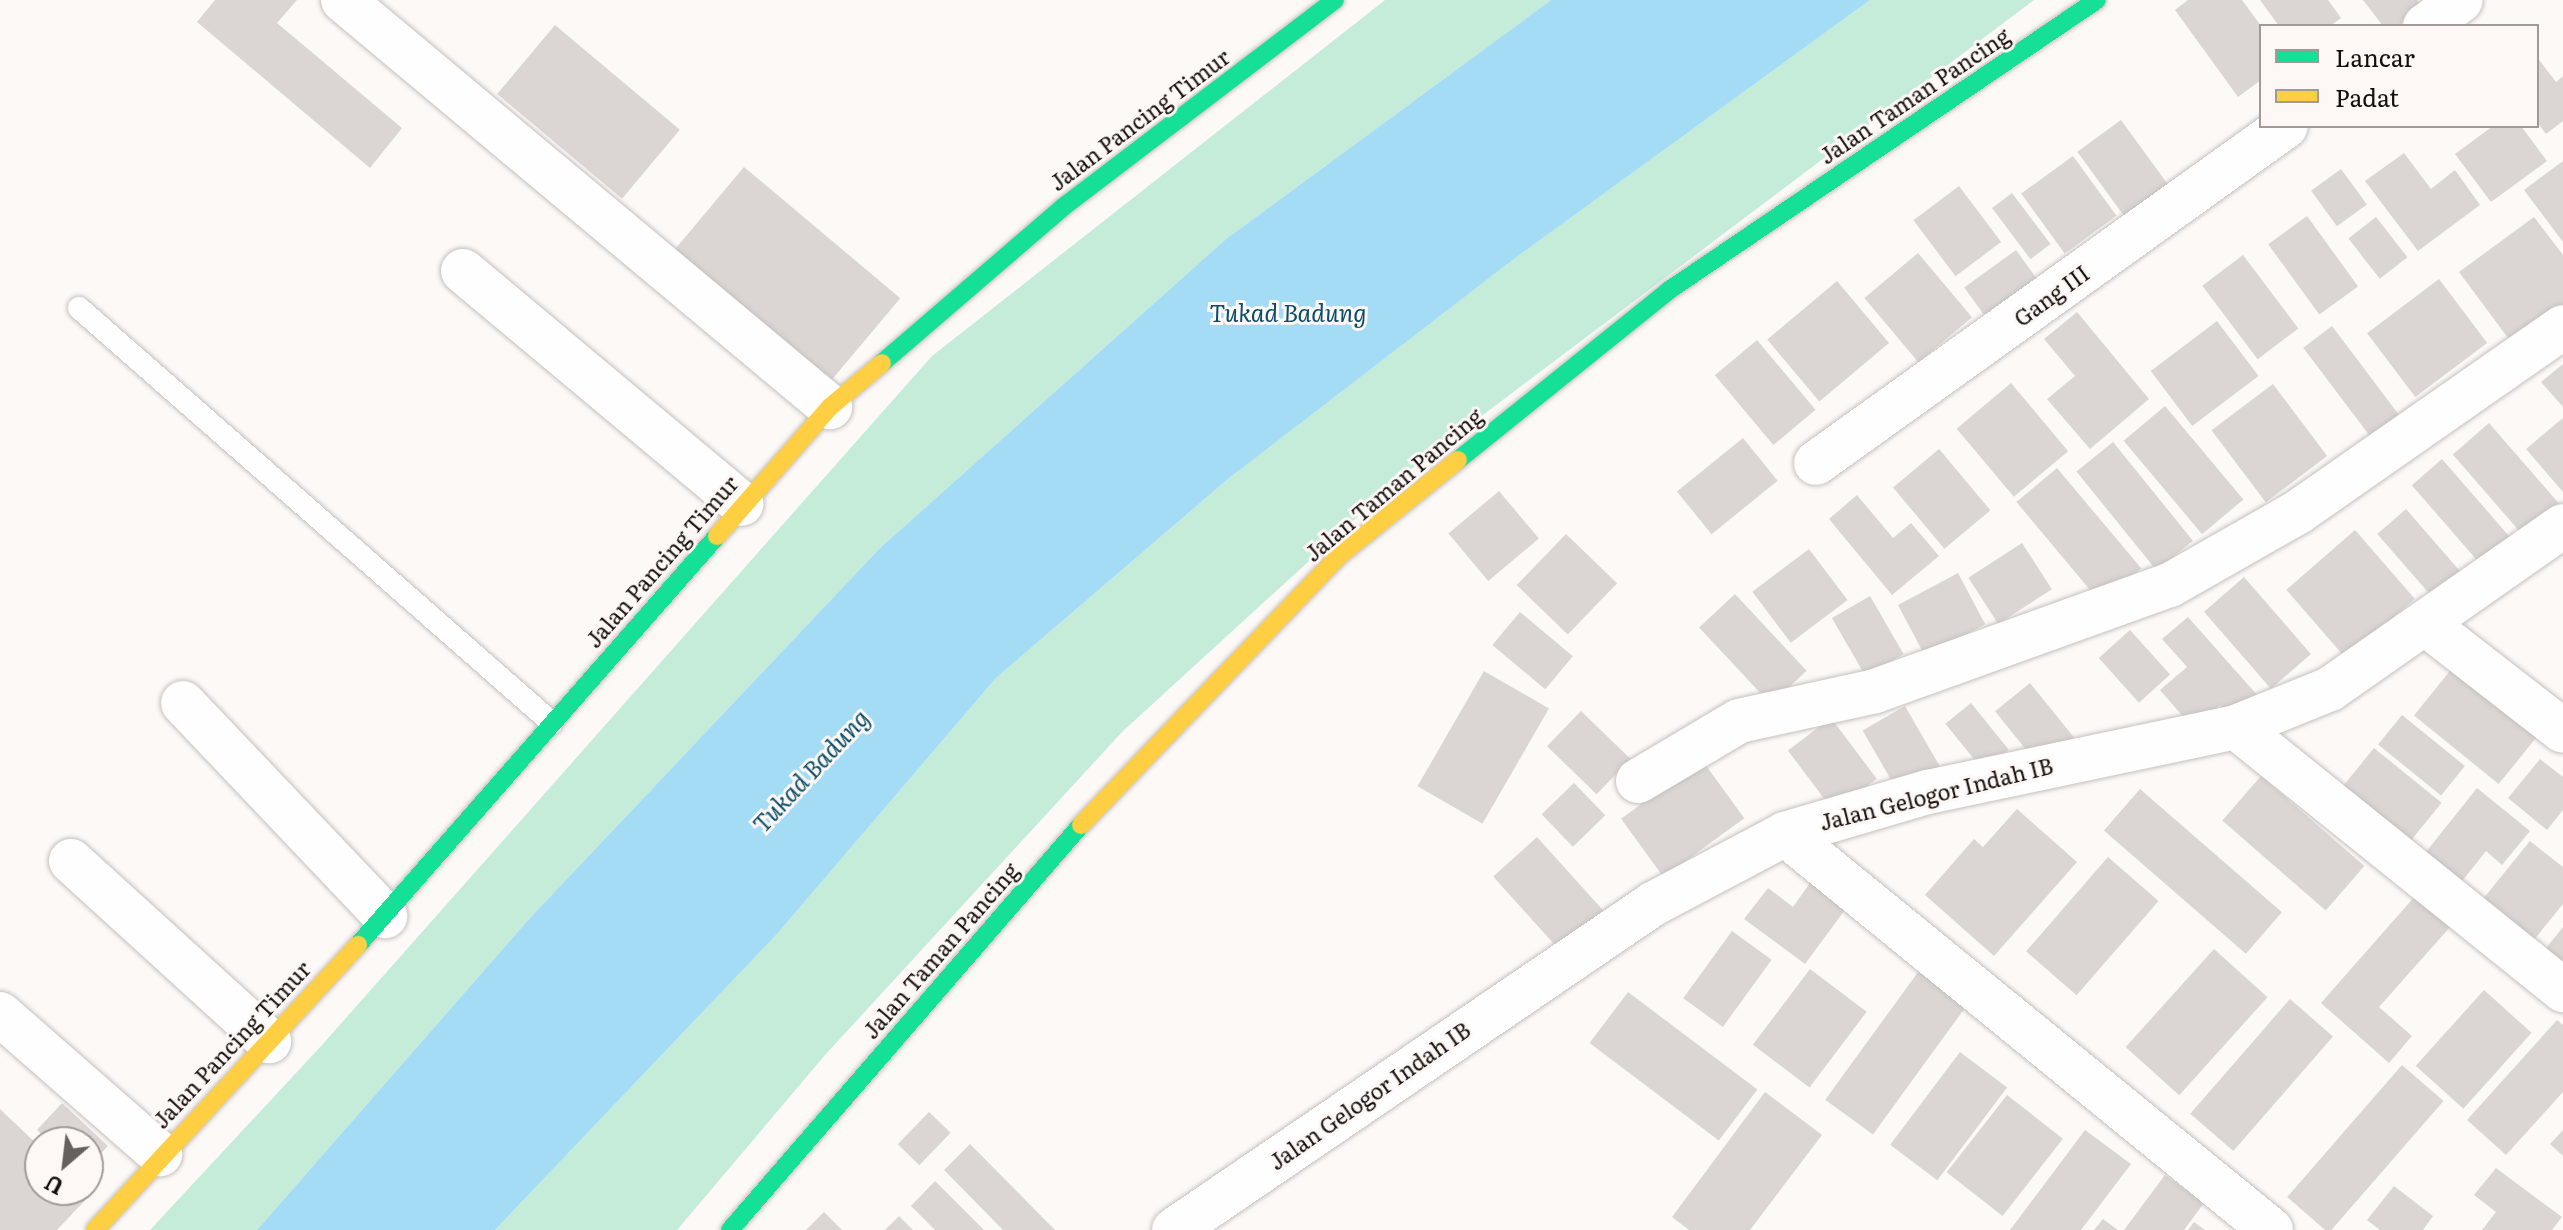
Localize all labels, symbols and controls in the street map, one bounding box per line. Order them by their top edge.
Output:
street label: Jalan Taman Pancing [1814,21,2014,169]
legend [2259,24,2539,128]
text: Lancar [2335,39,2415,74]
street label: Jalan Pancing Timur [1044,43,1234,195]
text: Padat [2335,79,2399,114]
street label: Gang III [2008,259,2094,331]
water label: Tukad Badung [1209,298,1367,326]
street label: Jalan Taman Pancing [1299,402,1487,566]
street label: Jalan Pancing Timur [579,470,743,652]
water label: Tukad Badung [746,703,874,837]
street label: Jalan Gelogor Indah IB [1817,751,2055,835]
street label: Jalan Taman Pancing [857,857,1023,1043]
street label: Jalan Pancing Timur [147,955,315,1133]
street label: Jalan Gelogor Indah IB [1263,1016,1475,1174]
north arrow [24,1126,104,1206]
text: U [38,1167,69,1204]

